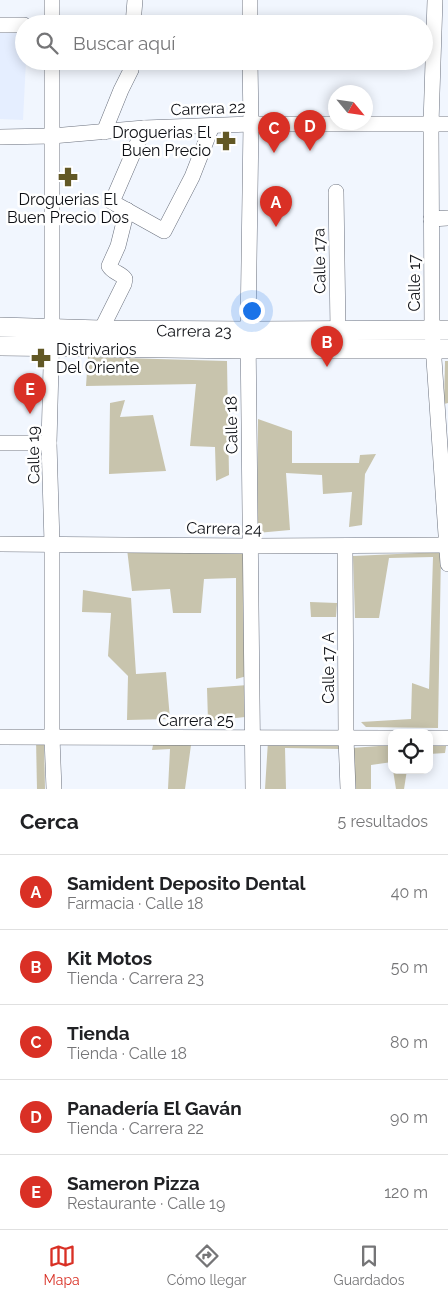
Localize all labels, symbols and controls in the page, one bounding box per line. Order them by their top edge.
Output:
search box [15,15,433,70]
icon: search [33,29,61,57]
text: Buscar aquí [73,32,175,54]
north arrow [328,85,373,130]
street label: Carrera 22 [170,98,246,119]
pin: D [294,110,326,151]
pin: C [258,112,290,153]
place label: Droguerias El Buen Precio [112,123,212,160]
pharmacy icon: Droguerias El Buen Precio [215,130,237,152]
pharmacy icon: Droguerias El Buen Precio Dos [57,166,79,188]
pin: A [260,186,292,227]
place label: Droguerias El Buen Precio Dos [7,190,129,227]
street label: Calle 17a [309,228,330,294]
street label: Calle 17 [405,254,424,312]
your location [239,298,265,324]
street label: Carrera 23 [156,321,232,341]
pin: B [311,326,343,367]
place label: Distrivarios Del Oriente [56,340,139,377]
pharmacy icon: Distrivarios Del Oriente [30,347,52,369]
pin: E [14,373,46,414]
street label: Calle 18 [221,396,242,454]
street label: Calle 19 [23,426,44,484]
street label: Carrera 24 [186,518,262,539]
street label: Calle 17 A [319,632,338,704]
street label: Carrera 25 [158,711,234,730]
map controls [388,729,433,774]
button: locate [388,729,433,774]
text: Cerca [20,809,79,834]
text: 5 resultados [338,812,428,831]
text: Samident Deposito Dental [67,872,306,894]
text: A [31,883,41,902]
text: 40 m [391,883,428,902]
text: Farmacia · Calle 18 [67,894,204,913]
text: Kit Motos [67,947,152,969]
text: B [31,958,41,977]
text: 50 m [391,958,428,977]
text: Tienda · Carrera 23 [67,969,204,988]
text: Tienda [67,1022,130,1044]
text: C [31,1033,41,1052]
text: 80 m [390,1033,428,1052]
text: Tienda · Calle 18 [67,1044,187,1063]
text: Panadería El Gaván [67,1097,242,1119]
text: D [30,1108,42,1127]
text: 90 m [390,1108,428,1127]
text: Tienda · Carrera 22 [67,1119,204,1138]
text: Sameron Pizza [67,1172,200,1194]
text: E [31,1183,41,1202]
text: 120 m [384,1183,428,1202]
text: Restaurante · Calle 19 [67,1194,225,1213]
tab: Mapa [44,1242,80,1288]
tab: Cómo llegar [167,1242,247,1288]
tab: Guardados [334,1242,404,1288]

